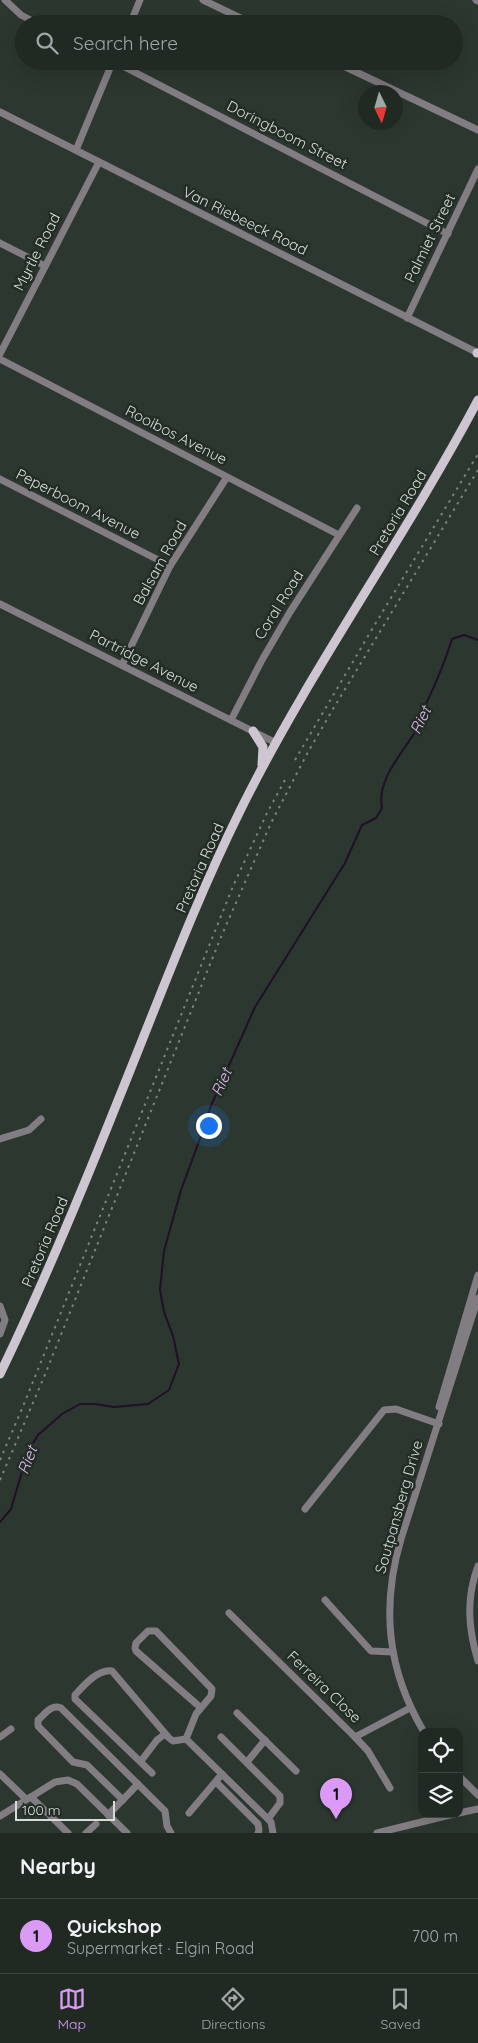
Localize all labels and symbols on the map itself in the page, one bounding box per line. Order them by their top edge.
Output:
north arrow [358,85,403,130]
street label: Doringboom Street [224,96,351,173]
street label: Van Riebeeck Road [180,182,311,259]
street label: Palmiet Street [400,190,459,286]
street label: Myrtle Road [9,210,64,294]
street label: Rooibos Avenue [122,401,230,468]
street label: Peperboom Avenue [13,464,144,543]
street label: Pretoria Road [365,467,431,559]
street label: Balsam Road [129,517,191,608]
street label: Coral Road [250,566,307,643]
street label: Partridge Avenue [87,625,202,696]
water label: Riet [405,701,436,737]
street label: Pretoria Road [171,820,228,916]
water label: Riet [206,1063,237,1099]
your location [196,1113,222,1139]
street label: Pretoria Road [17,1194,72,1290]
street label: Soutpansberg Drive [370,1438,427,1576]
water label: Riet [13,1442,42,1477]
street label: Ferreira Close [283,1646,366,1727]
pin: 1 [320,1778,352,1819]
scale bar [15,1798,115,1821]

